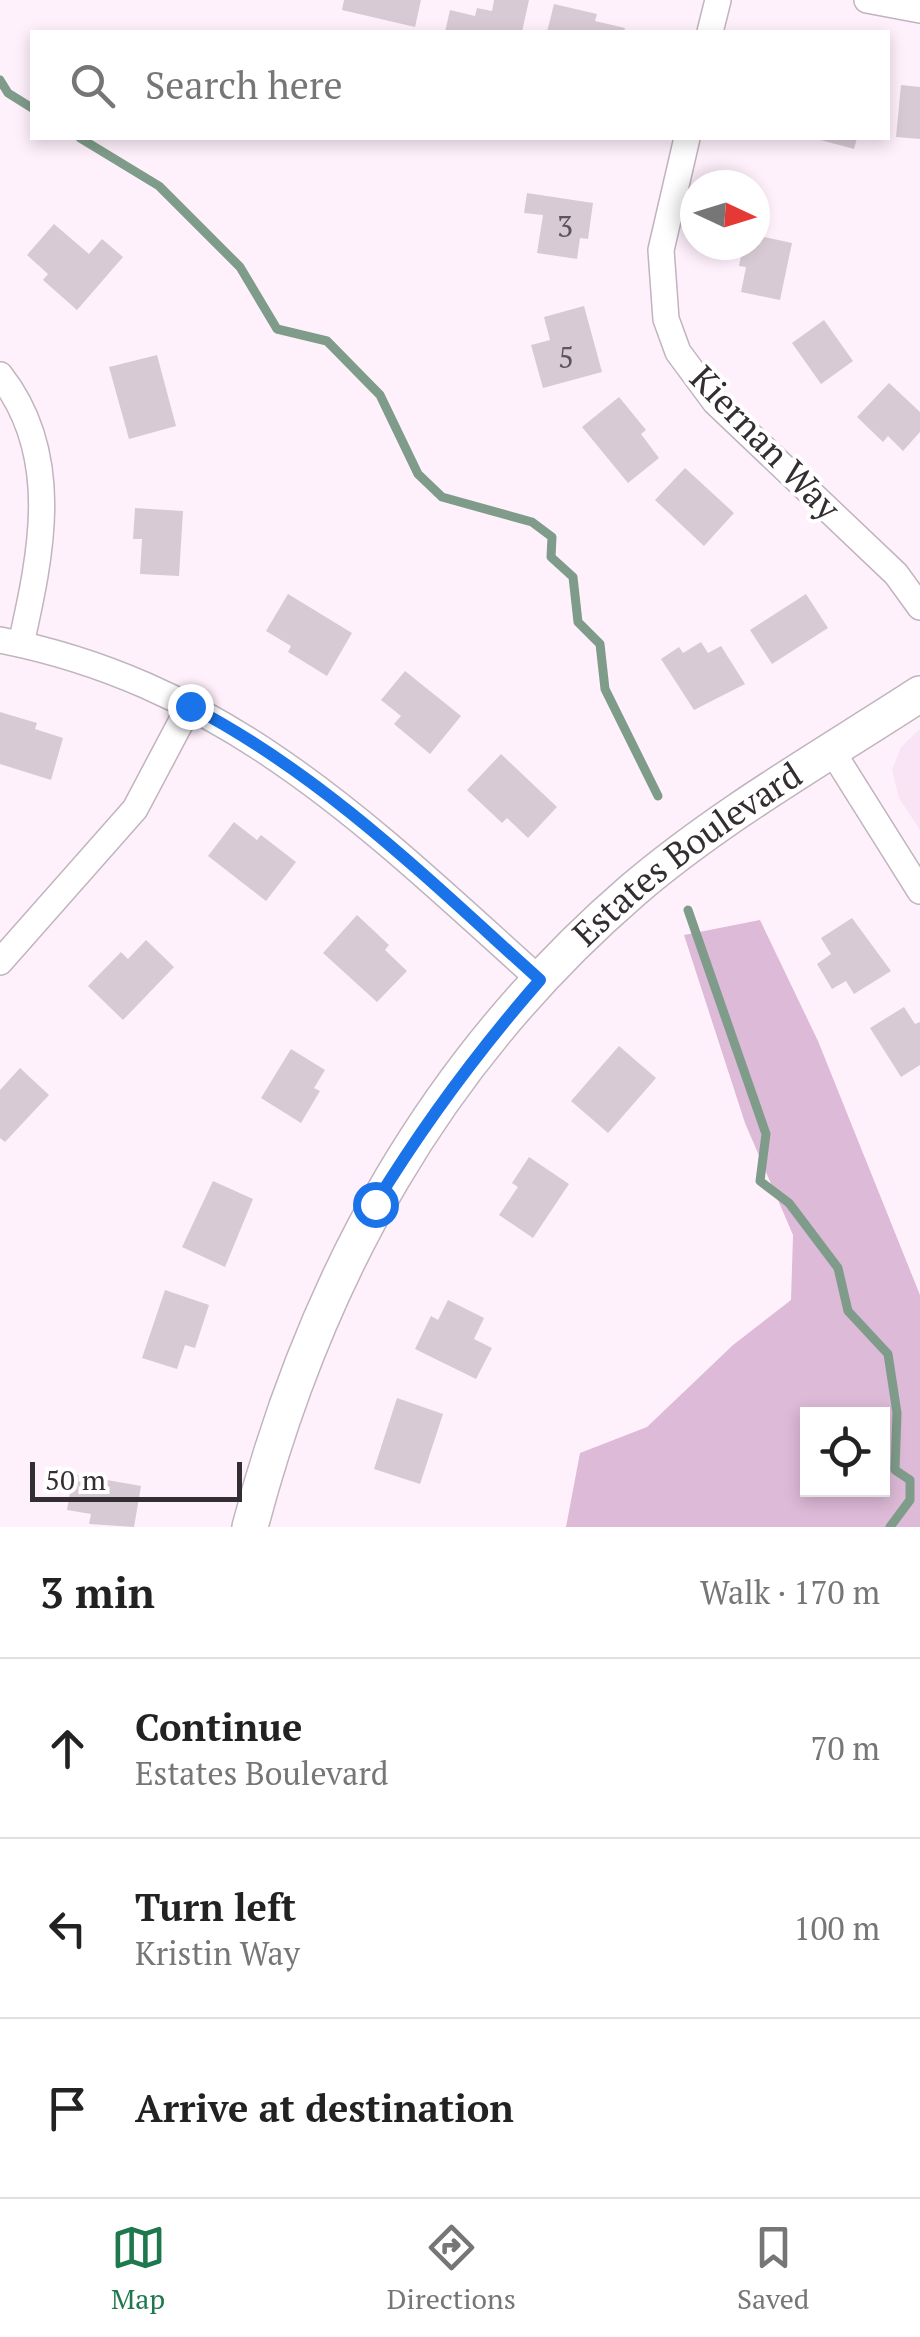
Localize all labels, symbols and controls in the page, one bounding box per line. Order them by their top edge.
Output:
search box [30,30,890,140]
icon: search [65,58,120,113]
text: Search here [145,60,343,110]
north arrow [680,170,770,260]
house number: 3 [557,206,573,246]
house number: 5 [558,337,574,377]
street label: Kiernan Way [681,355,852,530]
route end [168,684,214,730]
street label: Estates Boulevard [562,751,810,956]
route start [353,1182,399,1228]
map controls [800,1407,890,1497]
button: locate [800,1407,890,1497]
scale bar [30,1457,242,1502]
text: 50 m [45,1461,106,1498]
text: 3 min [40,1564,155,1620]
text: Walk · 170 m [700,1571,880,1613]
text: Continue [135,1702,302,1752]
icon: ahead [40,1721,95,1776]
text: 70 m [810,1727,880,1769]
text: Estates Boulevard [135,1752,388,1794]
text: Turn left [135,1882,296,1932]
icon: left [40,1901,95,1956]
text: 100 m [793,1907,880,1949]
text: Kristin Way [135,1932,300,1974]
icon: arrive [40,2081,95,2136]
text: Arrive at destination [135,2083,514,2133]
tab: Map [111,2220,166,2317]
tab: Directions [387,2220,516,2317]
tab: Saved [737,2220,809,2317]

